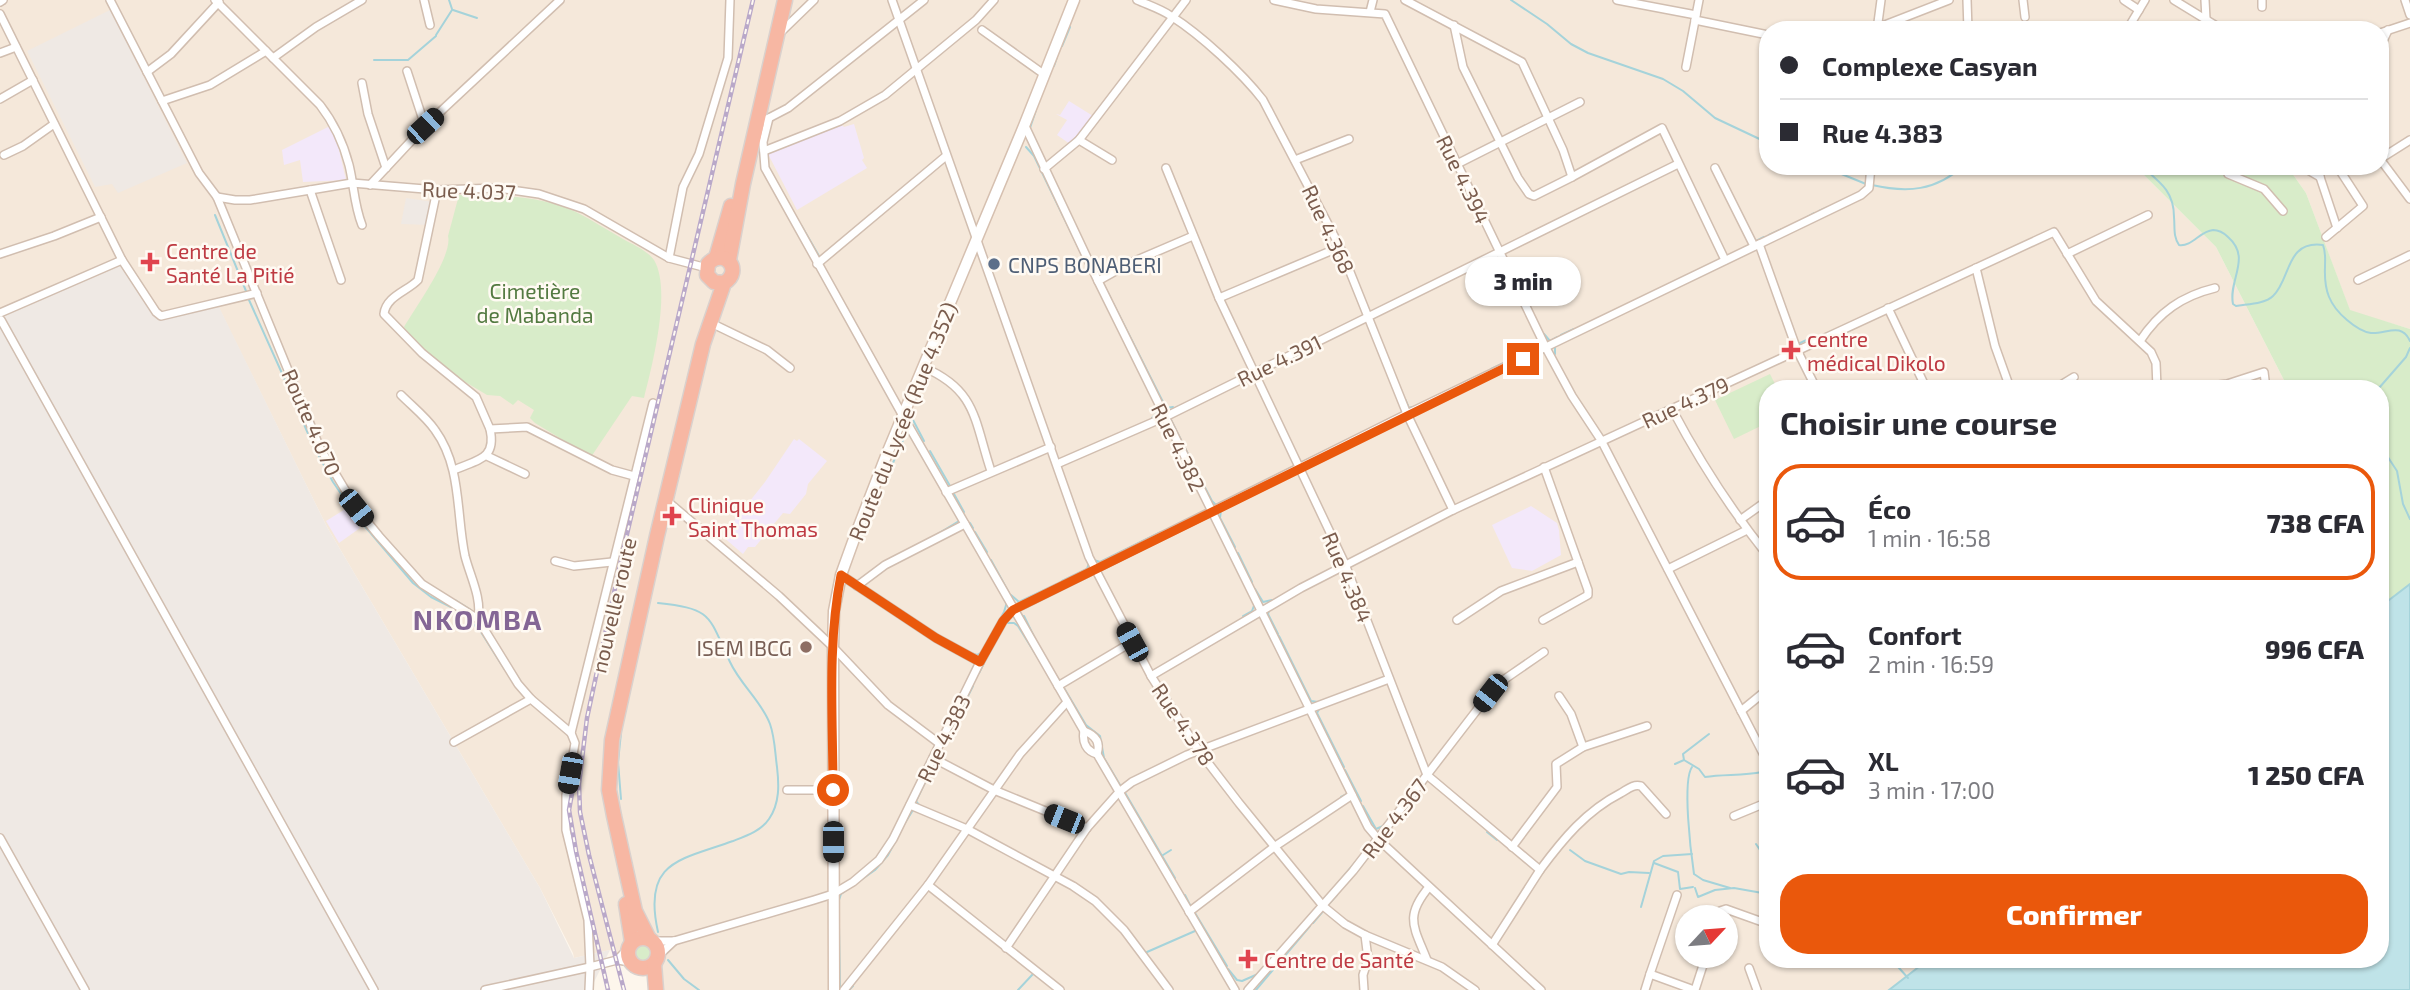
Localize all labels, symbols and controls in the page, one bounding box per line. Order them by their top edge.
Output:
text: Complexe Casyan [1822,50,2038,81]
car [403,104,448,148]
text: Rue 4.383 [1822,117,1943,148]
street label: Rue 4.394 [1432,131,1496,227]
street label: Rue 4.037 [422,176,517,204]
street label: Rue 4.368 [1298,181,1360,277]
place label: Centre de Santé La Pitié [166,238,295,287]
marker: Centre de Santé La Pitié [140,252,160,272]
place label: CNPS BONABERI [1008,252,1162,277]
marker: CNPS BONABERI [986,256,1002,272]
callout: 3 min [1465,258,1581,306]
text: 3 min [1493,267,1553,295]
park label: Cimetière de Mabanda [476,278,594,327]
street label: Route du Lycée (Rue 4.352) [843,298,961,544]
place label: centre médical Dikolo [1807,326,1946,375]
street label: Rue 4.391 [1233,329,1325,391]
marker: centre médical Dikolo [1781,340,1801,360]
route end [1507,343,1539,375]
street label: Route 4.070 [277,365,347,479]
street label: Rue 4.379 [1638,371,1732,433]
street label: Rue 4.382 [1147,399,1211,495]
text: Choisir une course [1780,403,2057,441]
car [335,485,378,531]
icon: car [1784,491,1847,554]
place label: Clinique Saint Thomas [688,492,818,541]
text: Éco [1868,493,1911,524]
marker: Clinique Saint Thomas [662,506,682,526]
text: 738 CFA [2267,507,2364,538]
text: 1 min · 16:58 [1868,524,1991,552]
street label: Rue 4.384 [1318,528,1378,626]
street label: nouvelle route [585,535,641,675]
district label: NKOMBA [413,602,543,636]
icon: car [1784,617,1847,680]
car [1113,619,1152,665]
text: Confort [1868,619,1962,650]
text: 996 CFA [2265,633,2364,664]
place label: ISEM IBCG [696,635,792,660]
marker: ISEM IBCG [798,639,814,655]
text: 2 min · 16:59 [1868,650,1994,678]
car [1469,670,1512,716]
street label: Rue 4.378 [1147,678,1221,770]
street label: Rue 4.383 [911,690,975,786]
icon: car [1784,743,1847,806]
text: XL [1868,745,1899,776]
car [557,750,584,796]
text: 1 250 CFA [2248,759,2364,790]
street label: Rue 4.367 [1356,773,1432,863]
route start [817,774,849,806]
text: 3 min · 17:00 [1868,776,1995,804]
car [1041,801,1088,837]
car [823,821,844,863]
button: Confirmer [1780,874,2368,954]
north arrow [1675,905,1738,968]
map controls [1675,905,1738,968]
place label: Centre de Santé [1264,947,1414,972]
marker: Centre de Santé [1238,949,1258,969]

